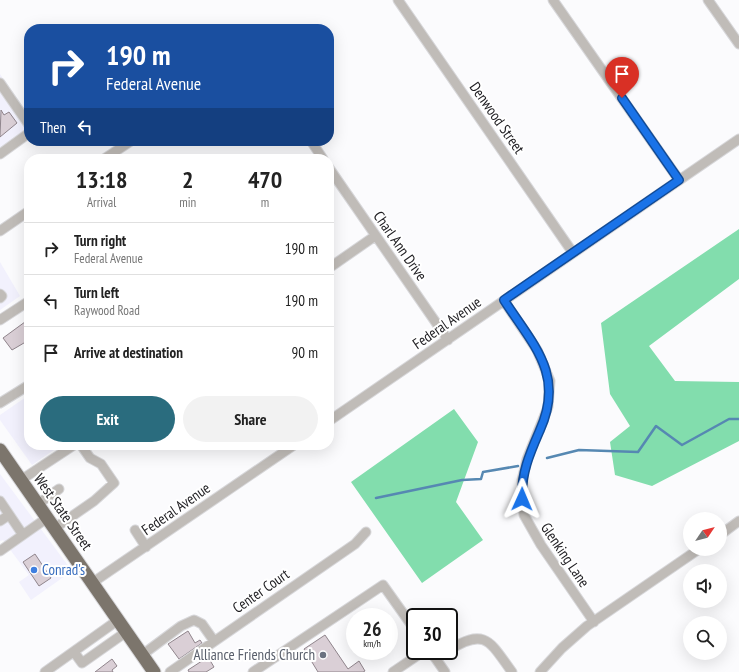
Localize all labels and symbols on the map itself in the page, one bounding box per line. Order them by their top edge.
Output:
pin [605,57,639,98]
street label: Denwood Street [466,78,529,157]
street label: Charl Ann Drive [370,207,431,284]
street label: Federal Avenue [409,292,485,353]
street label: West State Street [30,470,97,554]
street label: Federal Avenue [138,478,214,539]
position arrow [501,478,543,520]
north arrow [683,512,727,556]
street label: Glenking Lane [537,519,594,591]
place label: Conrad's [42,560,85,579]
street label: Center Court [229,564,293,617]
marker: Conrad's [29,565,39,575]
speed limit sign: 30 [406,608,458,660]
place label: Alliance Friends Church [193,645,315,664]
marker: Alliance Friends Church [318,650,328,660]

